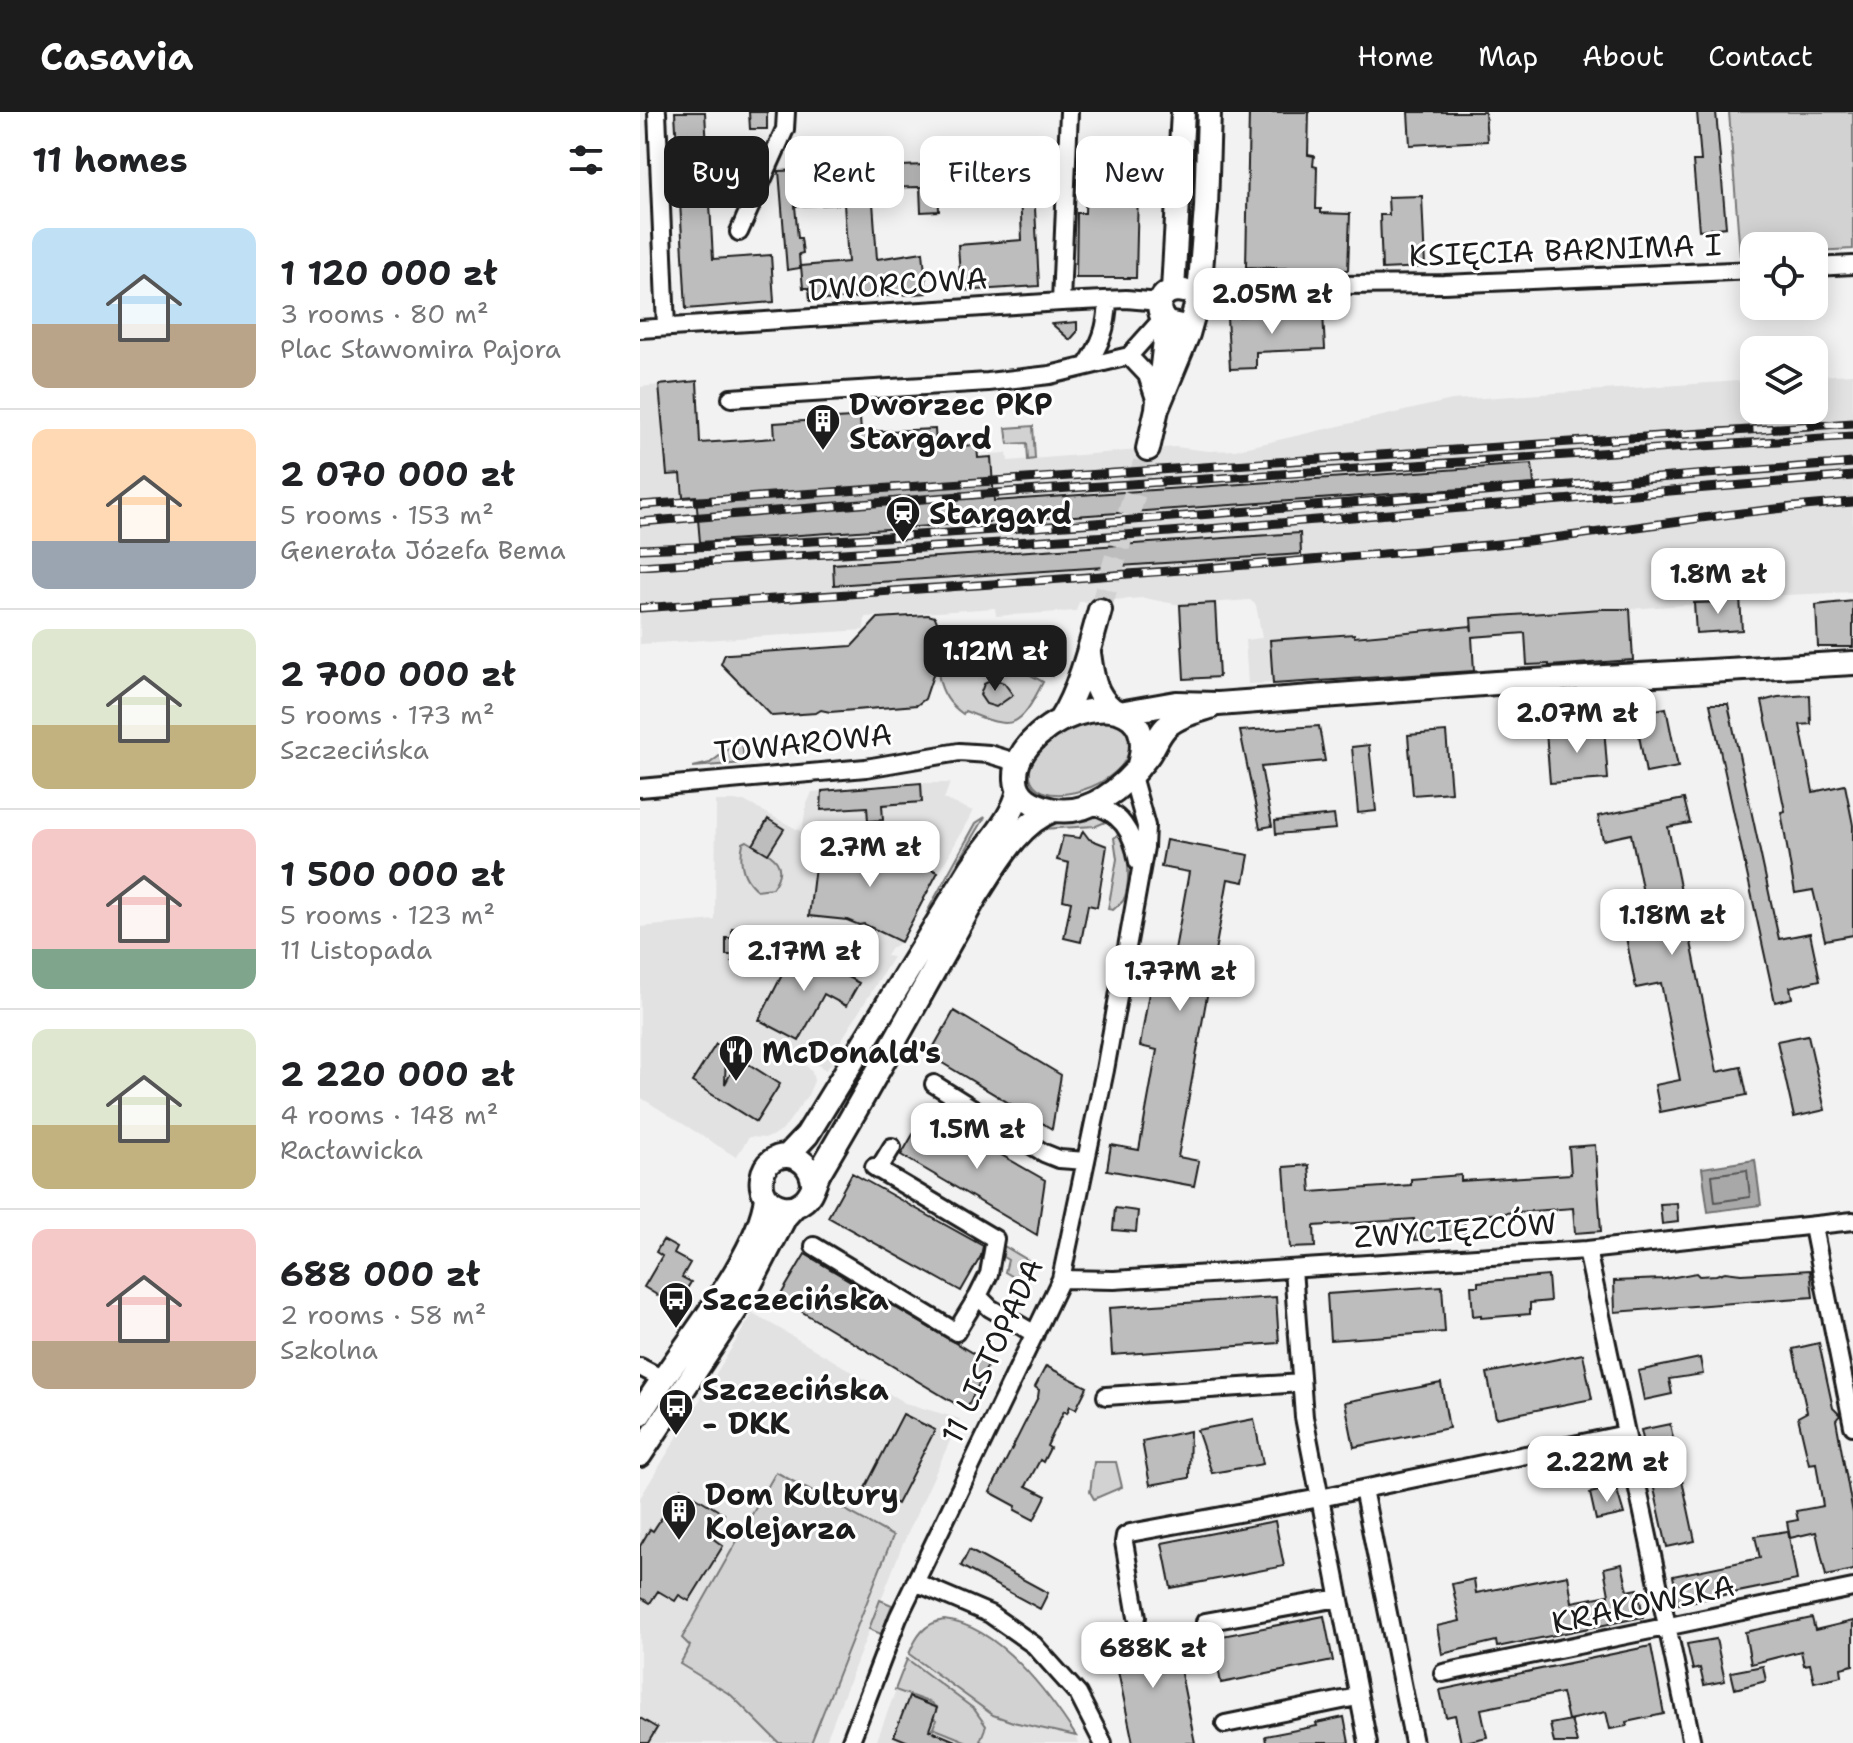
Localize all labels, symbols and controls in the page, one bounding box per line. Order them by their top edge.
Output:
text: Casavia [40,31,193,82]
text: Home [1357,37,1434,75]
text: Map [1478,37,1538,75]
text: About [1582,37,1664,75]
text: Contact [1708,37,1813,75]
chip: Buy [664,136,769,208]
chip: Rent [785,136,904,208]
chip: Filters [920,136,1060,208]
chip: New [1076,136,1193,208]
text: 11 homes [32,137,188,183]
icon: filters [564,138,608,182]
street label: KSIĘCIA BARNIMA I [1408,224,1722,276]
map controls [1740,232,1828,424]
button: locate [1740,232,1828,320]
text: 1 120 000 zł [280,250,497,296]
street label: DWORCOWA [807,257,989,311]
icon: home [96,260,192,356]
pin: 2.05M zł [1189,268,1355,336]
text: 2.05M zł [1212,276,1332,311]
text: 3 rooms · 80 m² [280,296,489,331]
text: Plac Sławomira Pajora [280,331,561,366]
button: layers [1740,336,1828,424]
place label: Dworzec PKP Stargard [849,384,1053,459]
building icon: Dworzec PKP Stargard [804,402,842,452]
text: 2 070 000 zł [280,451,515,497]
icon: home [96,461,192,557]
place label: Stargard [929,493,1072,534]
station icon: Stargard [884,494,922,544]
text: 5 rooms · 153 m² [280,497,494,532]
text: Generała Józefa Bema [280,532,566,567]
pin: 1.8M zł [1644,548,1792,616]
text: 1.8M zł [1669,556,1767,591]
pin: 1.12M zł [912,625,1078,693]
text: 1.12M zł [942,633,1048,668]
text: 2 700 000 zł [280,651,516,697]
icon: home [96,661,192,757]
pin: 2.07M zł [1494,687,1660,755]
text: 2.07M zł [1516,695,1638,730]
text: 5 rooms · 173 m² [280,697,495,732]
street label: TOWAROWA [712,713,894,773]
text: Szczecińska [280,732,429,767]
pin: 2.7M zł [796,821,944,889]
text: 2.7M zł [819,829,921,864]
text: 1 500 000 zł [280,851,505,897]
icon: home [96,861,192,957]
pin: 1.18M zł [1589,889,1755,957]
text: 5 rooms · 123 m² [280,897,495,932]
text: 1.18M zł [1618,897,1726,932]
pin: 2.17M zł [721,925,887,993]
text: 11 Listopada [280,932,432,967]
text: 2.17M zł [747,933,861,968]
pin: 1.77M zł [1097,945,1263,1013]
text: 1.77M zł [1124,953,1236,988]
place label: McDonald's [762,1032,941,1073]
restaurant icon: McDonald's [717,1033,755,1083]
text: 2 220 000 zł [280,1051,515,1097]
icon: home [96,1061,192,1157]
text: 4 rooms · 148 m² [280,1097,498,1132]
pin: 1.5M zł [903,1103,1051,1171]
text: 1.5M zł [929,1111,1025,1146]
text: Racławicka [280,1132,423,1167]
street label: ZWYCIĘZCÓW [1352,1202,1558,1258]
text: 688 000 zł [280,1251,480,1297]
street label: 11 LISTOPADA [931,1252,1053,1450]
icon: home [96,1261,192,1357]
place label: Szczecińska [702,1279,889,1320]
bus stop icon: Szczecińska [657,1280,695,1330]
text: 2 rooms · 58 m² [280,1297,486,1332]
text: Szkolna [280,1332,378,1367]
place label: Szczecińska - DKK [702,1369,889,1444]
bus stop icon: Szczecińska - DKK [657,1387,695,1437]
pin: 2.22M zł [1524,1436,1690,1504]
text: 2.22M zł [1546,1444,1669,1479]
place label: Dom Kultury Kolejarza [705,1474,899,1549]
building icon: Dom Kultury Kolejarza [660,1492,698,1542]
street label: KRAKOWSKA [1548,1565,1738,1643]
pin: 688K zł [1079,1622,1227,1690]
text: 688K zł [1099,1630,1207,1665]

